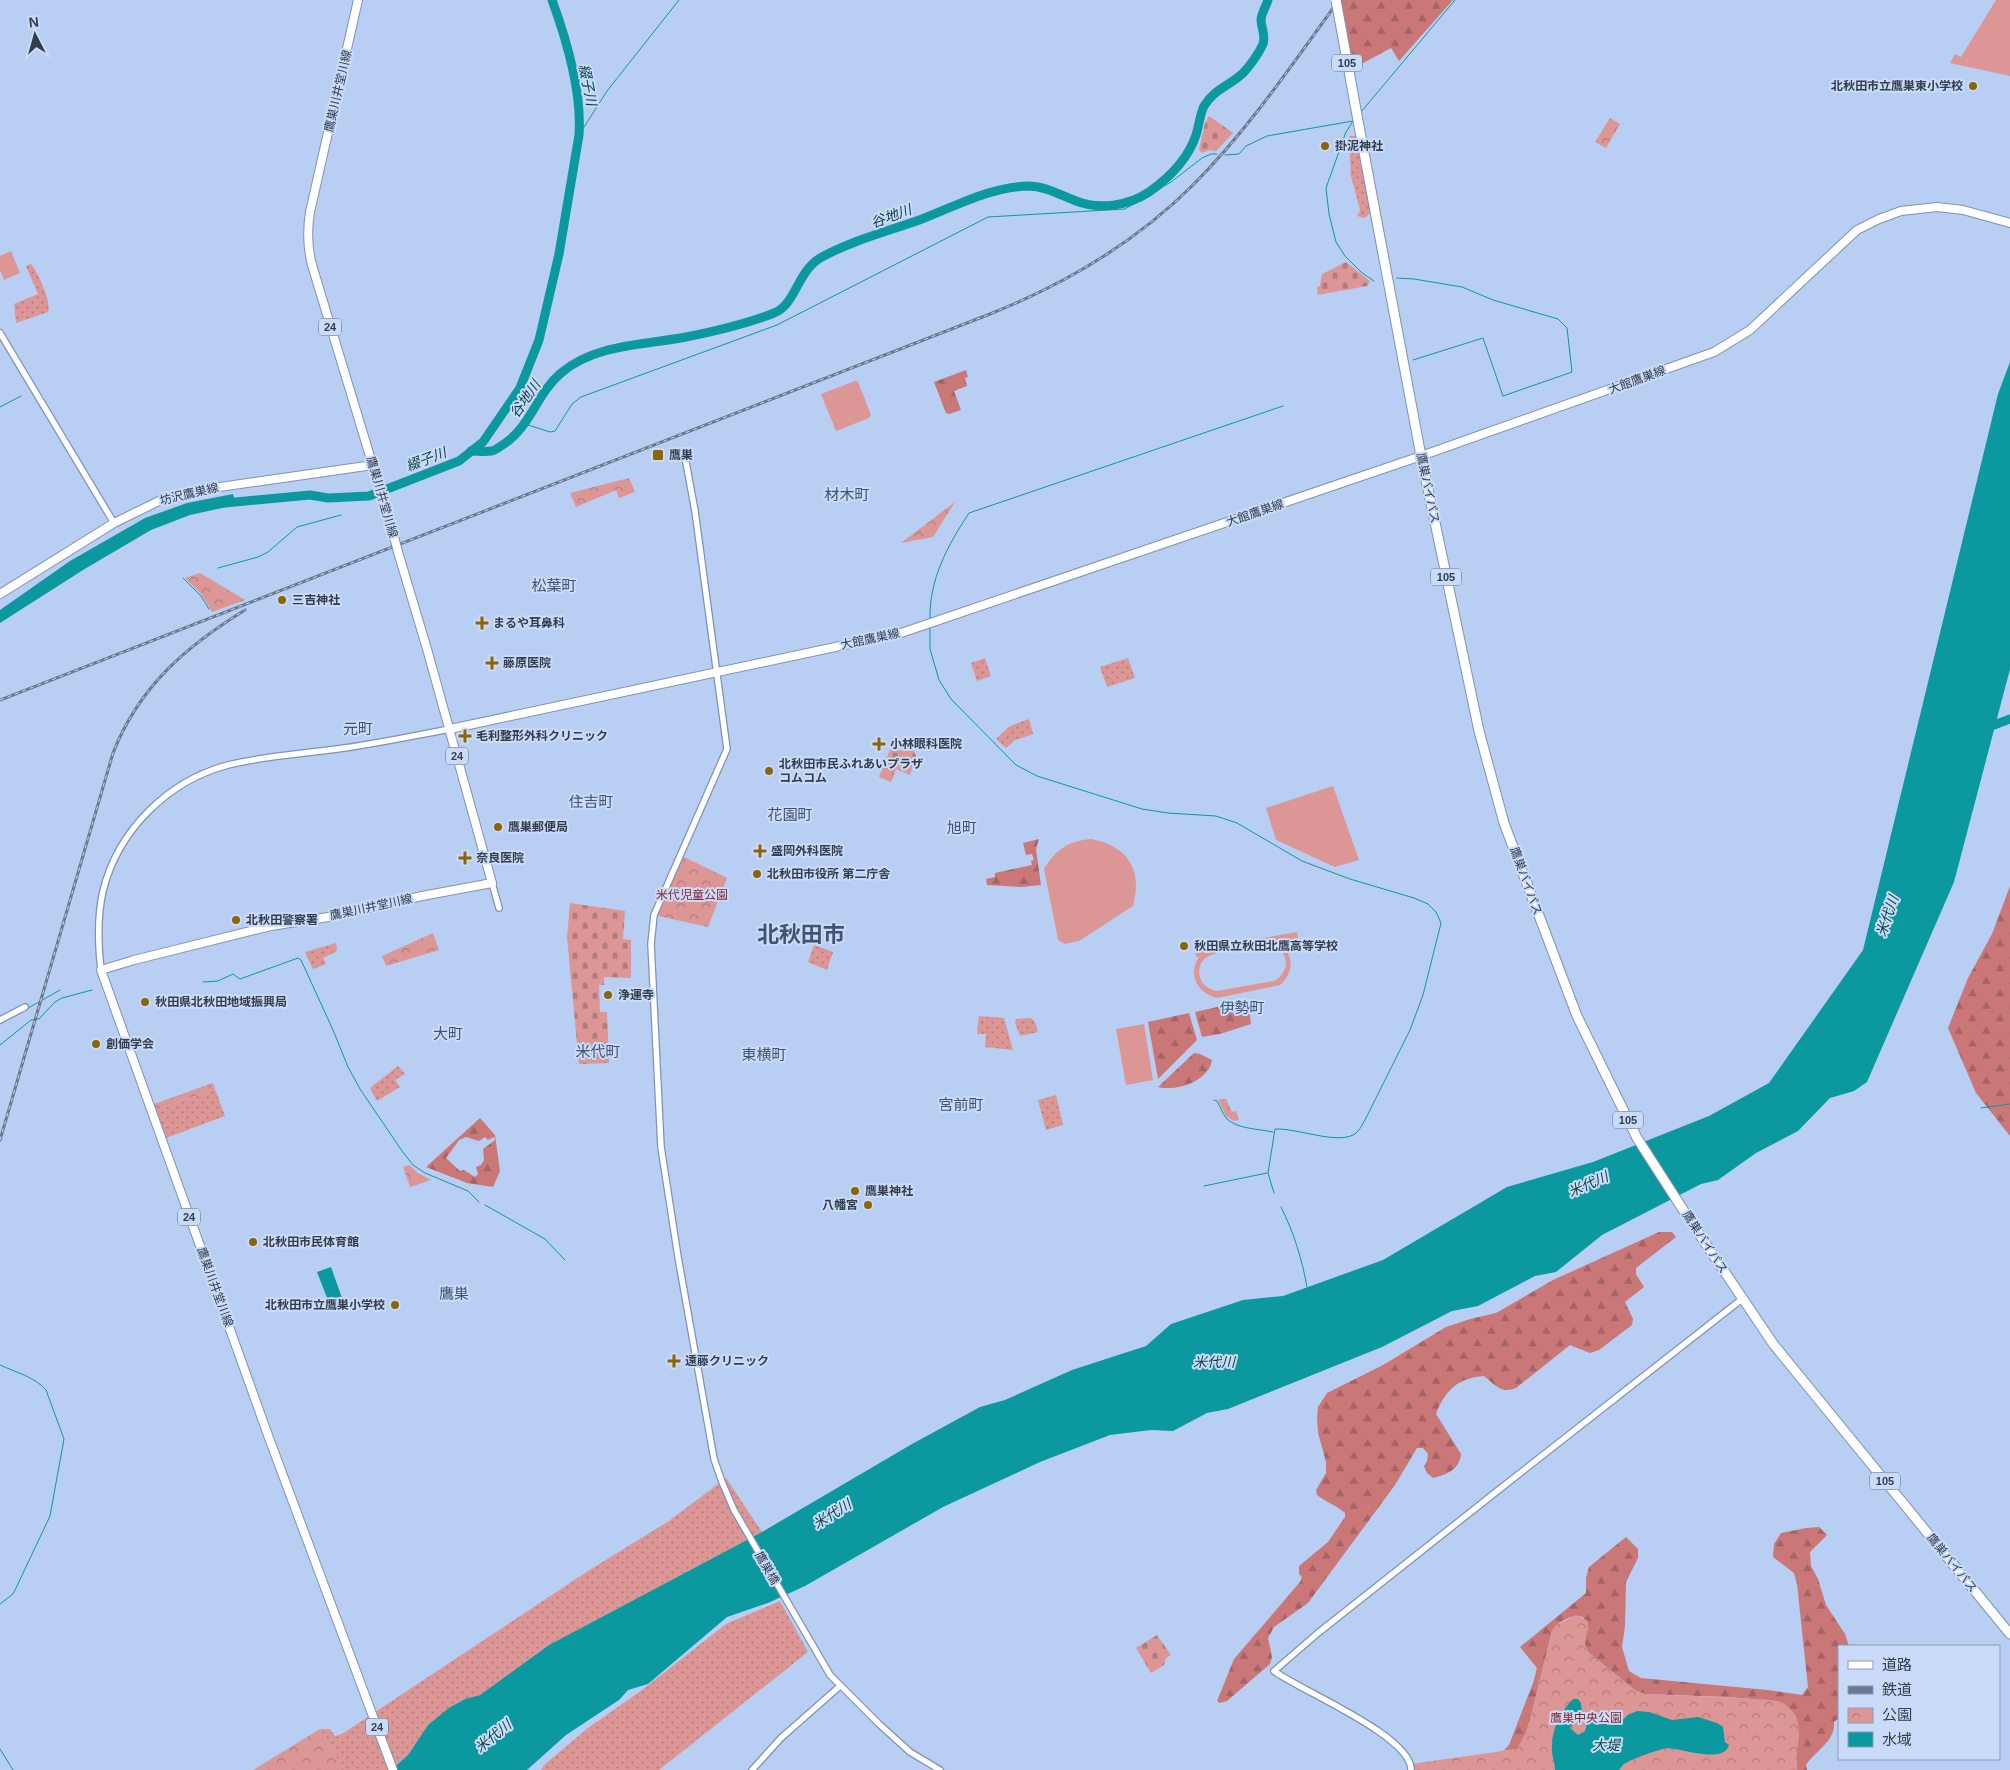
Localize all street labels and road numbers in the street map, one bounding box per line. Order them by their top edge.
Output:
street label: 鷹巣川井堂川線 [322,48,354,134]
road number: 105 [1332,54,1362,72]
road number: 24 [319,318,341,336]
street label: 大館鷹巣線 [1606,363,1668,397]
street label: 鷹巣バイパス [1414,451,1442,525]
street label: 鷹巣川井堂川線 [364,455,400,539]
street label: 坊沢鷹巣線 [158,480,220,508]
street label: 大館鷹巣線 [1224,497,1286,529]
road number: 105 [1431,568,1461,586]
street label: 大館鷹巣線 [839,626,901,652]
road number: 24 [446,748,468,764]
street label: 鷹巣バイパス [1507,845,1545,917]
street label: 鷹巣川井堂川線 [328,891,414,923]
road number: 105 [1613,1112,1643,1128]
road number: 24 [178,1208,200,1226]
street label: 鷹巣バイパス [1680,1208,1730,1276]
street label: 鷹巣川井堂川線 [194,1245,236,1329]
road number: 105 [1870,1472,1900,1490]
street label: 鷹巣バイパス [1924,1531,1980,1595]
street label: 鷹巣橋 [752,1549,782,1587]
road number: 24 [366,1718,388,1735]

